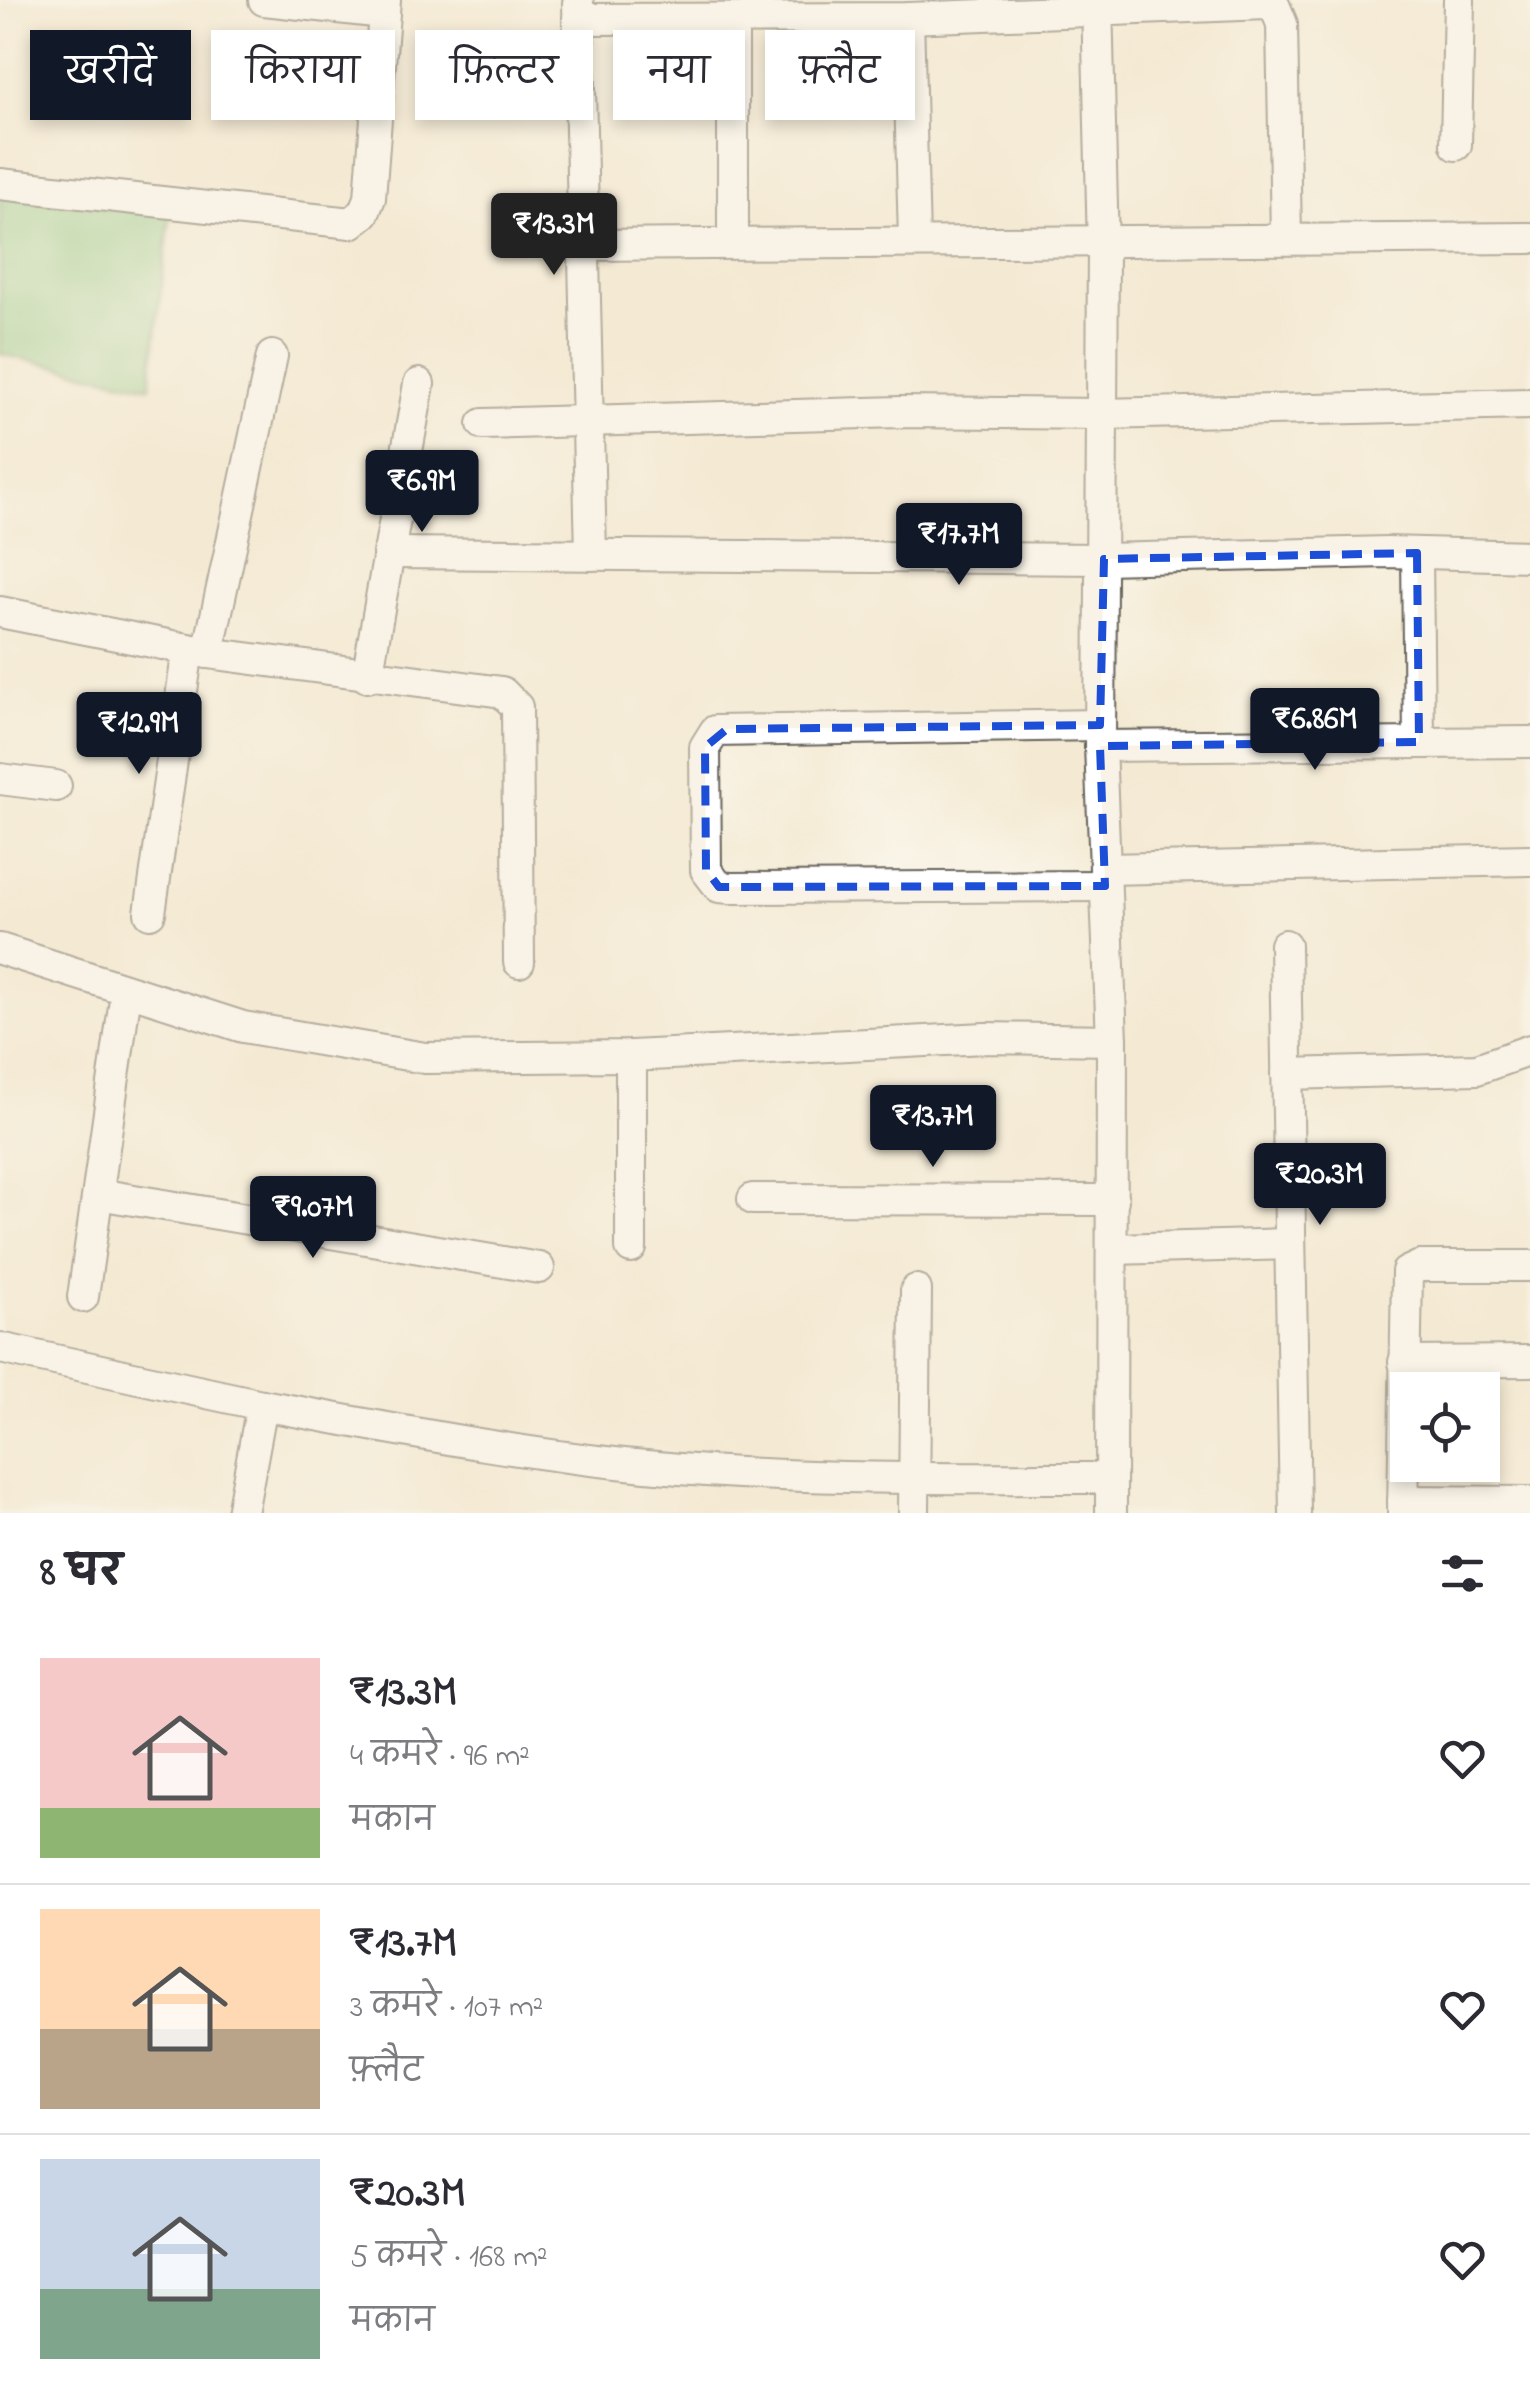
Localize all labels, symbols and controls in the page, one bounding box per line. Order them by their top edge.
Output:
chip: खरीदें [30,30,191,120]
chip: किराया [211,30,395,120]
chip: फ़िल्टर [415,30,593,120]
chip: नया [613,30,745,120]
chip: फ़्लैट [765,30,915,120]
pin: ₹13.3M [473,193,635,278]
text: ₹13.3M [513,202,595,249]
pin: ₹6.9M [352,450,492,535]
text: ₹6.9M [388,459,456,506]
pin: ₹17.7M [878,503,1040,588]
text: ₹17.7M [918,512,1000,559]
pin: ₹6.86M [1234,688,1396,773]
pin: ₹12.9M [58,692,220,777]
text: ₹6.86M [1272,697,1358,744]
text: ₹12.9M [99,701,179,748]
pin: ₹13.7M [852,1085,1014,1170]
text: ₹13.7M [892,1094,974,1141]
pin: ₹20.3M [1239,1143,1401,1228]
text: ₹20.3M [1276,1152,1364,1199]
pin: ₹9.07M [232,1176,394,1261]
text: ₹9.07M [272,1185,354,1232]
map controls [1390,1372,1500,1482]
button: locate [1390,1372,1500,1482]
text: 8 घर [40,1543,122,1604]
icon: filters [1435,1546,1490,1601]
text: ₹13.3M [350,1663,457,1724]
icon: home [120,1698,240,1818]
icon: heart [1435,1731,1490,1786]
text: 4 कमरे · 96 m² [350,1734,530,1781]
text: मकान [350,1799,435,1846]
text: ₹13.7M [350,1914,457,1975]
icon: home [120,1949,240,2069]
icon: heart [1435,1982,1490,2037]
text: 3 कमरे · 107 m² [350,1985,543,2032]
text: फ़्लैट [350,2050,423,2097]
text: ₹20.3M [350,2164,466,2225]
icon: home [120,2199,240,2319]
icon: heart [1435,2232,1490,2287]
text: 5 कमरे · 168 m² [350,2235,548,2282]
text: मकान [350,2300,435,2347]

